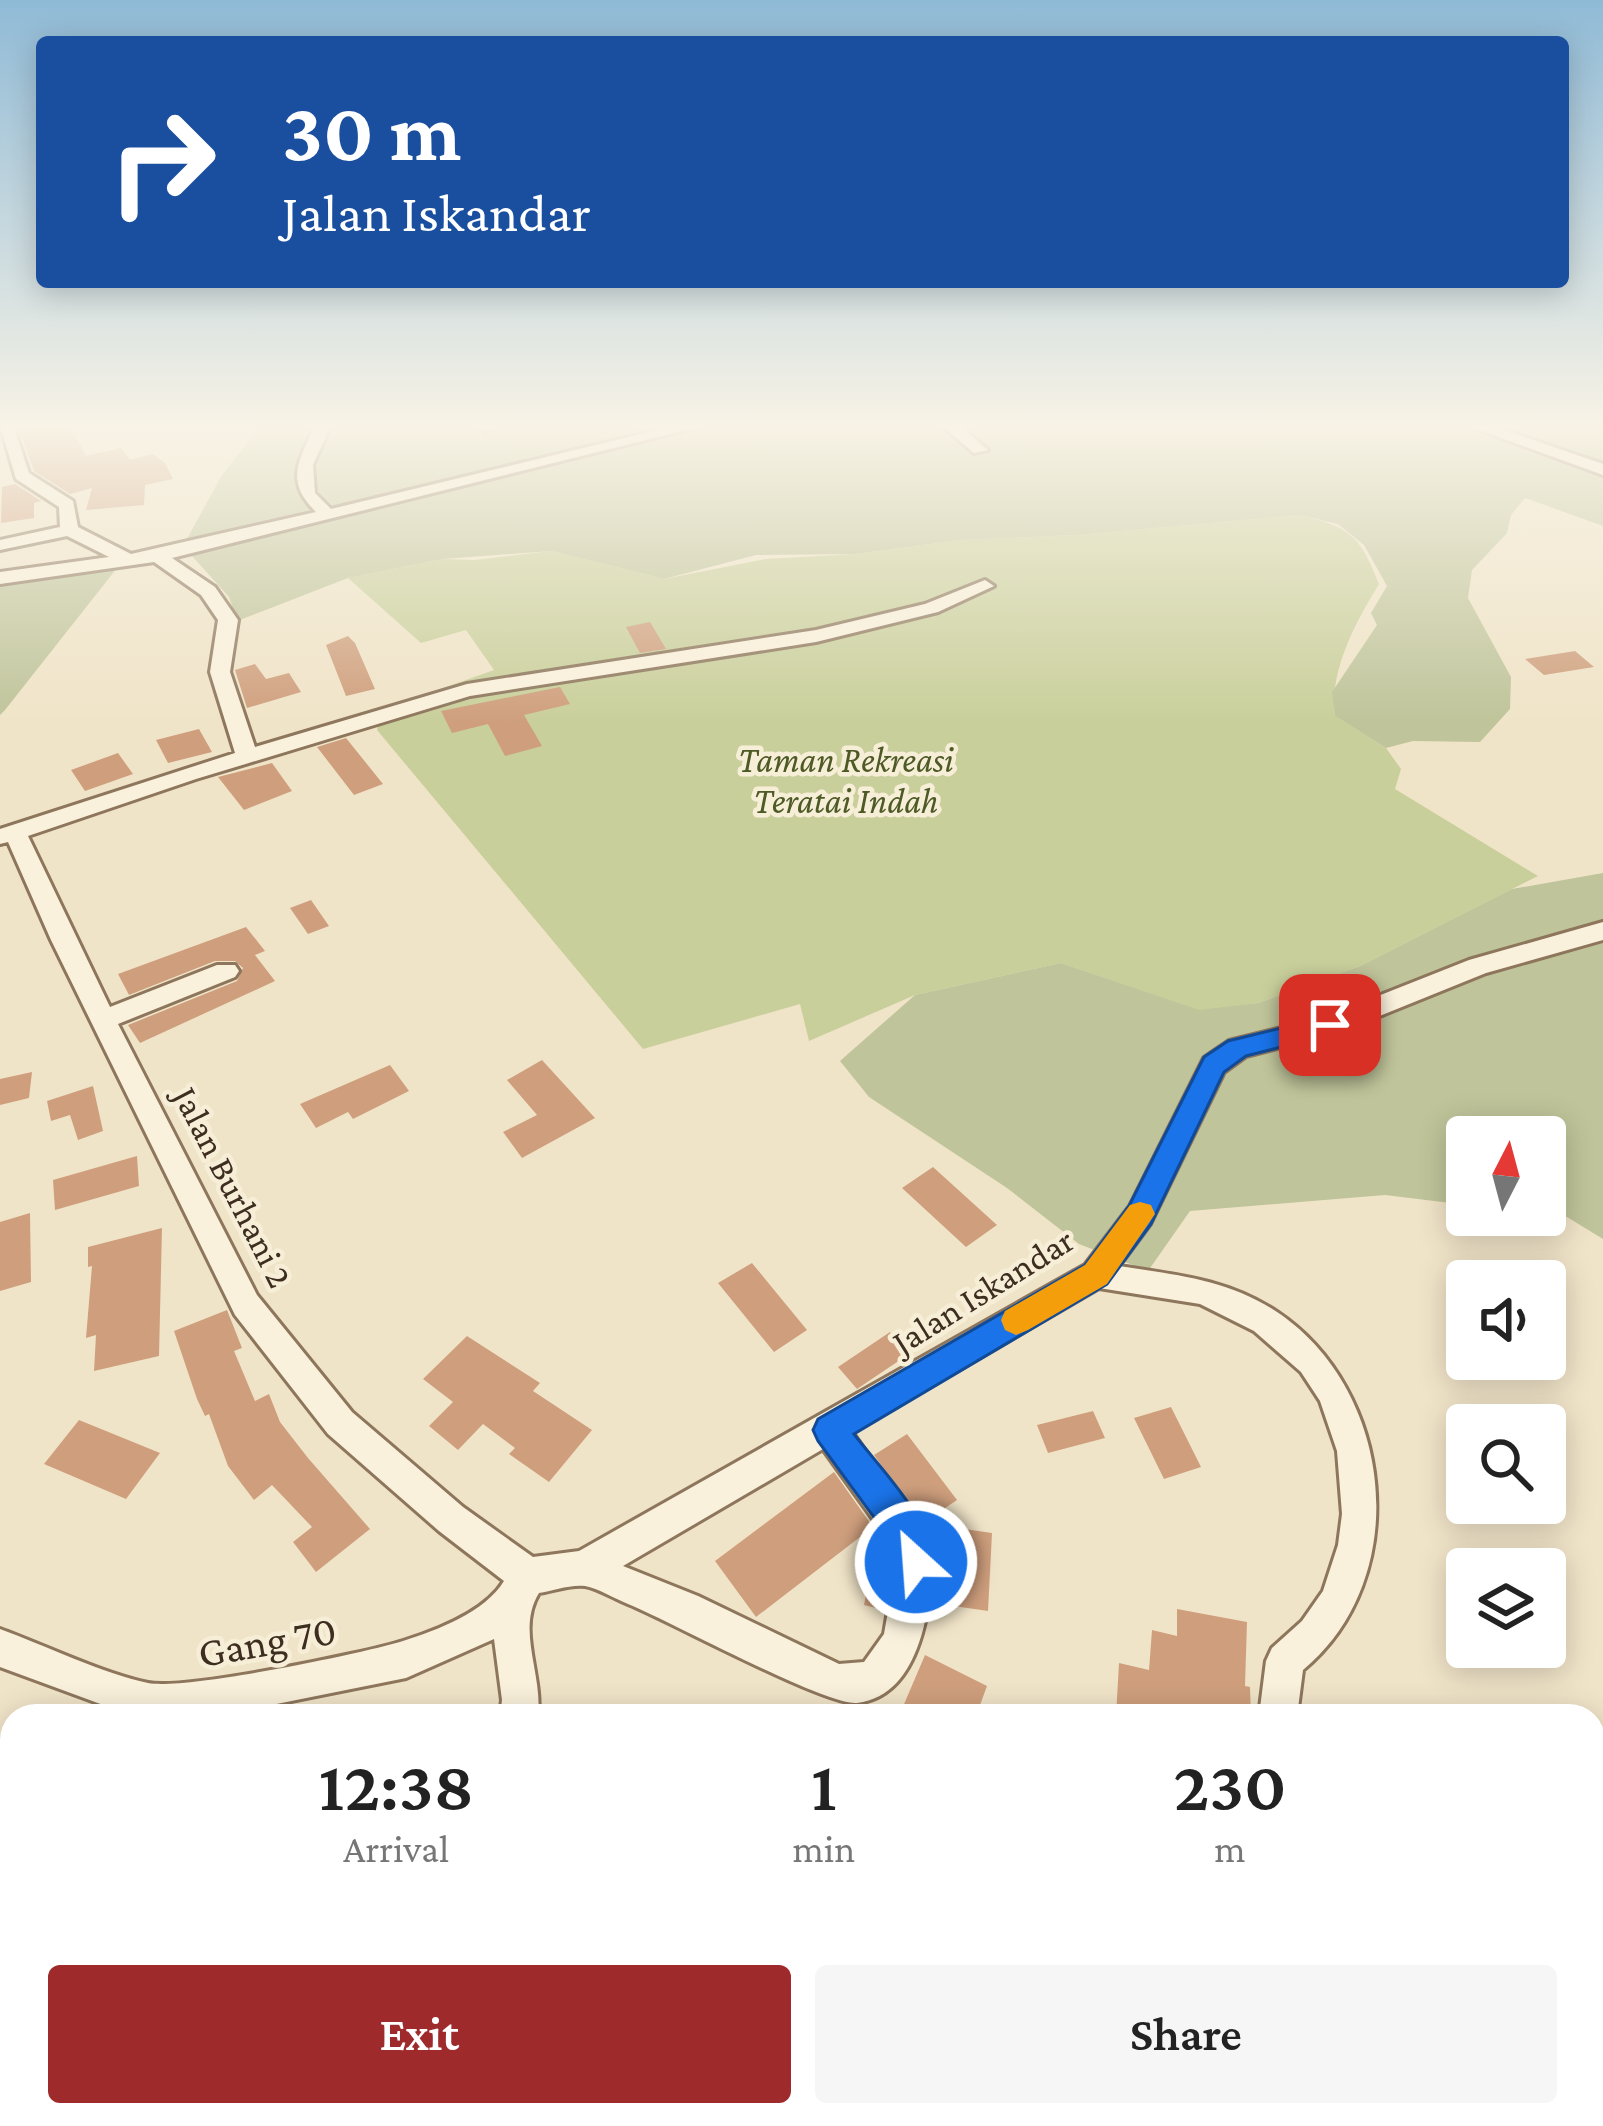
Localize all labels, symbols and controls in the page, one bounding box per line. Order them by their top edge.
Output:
icon: right [84,84,240,240]
text: 30 m [282,85,461,178]
text: Jalan Iskandar [282,183,591,243]
park label: Taman Rekreasi Teratai Indah [738,740,954,821]
pin [1279,974,1381,1076]
icon: arrive [1297,992,1363,1058]
street label: Jalan Burhani 2 [164,1077,301,1294]
north arrow [1446,1116,1566,1236]
map controls [1446,1116,1566,1668]
street label: Jalan Iskandar [883,1219,1081,1364]
button: sound [1446,1260,1566,1380]
button: search [1446,1404,1566,1524]
position arrow [853,1499,979,1625]
button: layers [1446,1548,1566,1668]
street label: Gang 70 [194,1606,340,1676]
text: 12:38 [318,1745,474,1825]
text: 1 [811,1745,837,1825]
text: 230 [1174,1745,1287,1825]
text: Arrival [343,1827,449,1870]
text: min [793,1827,855,1870]
text: m [1214,1827,1246,1870]
button: Exit [48,1965,791,2103]
button: Share [815,1965,1557,2103]

